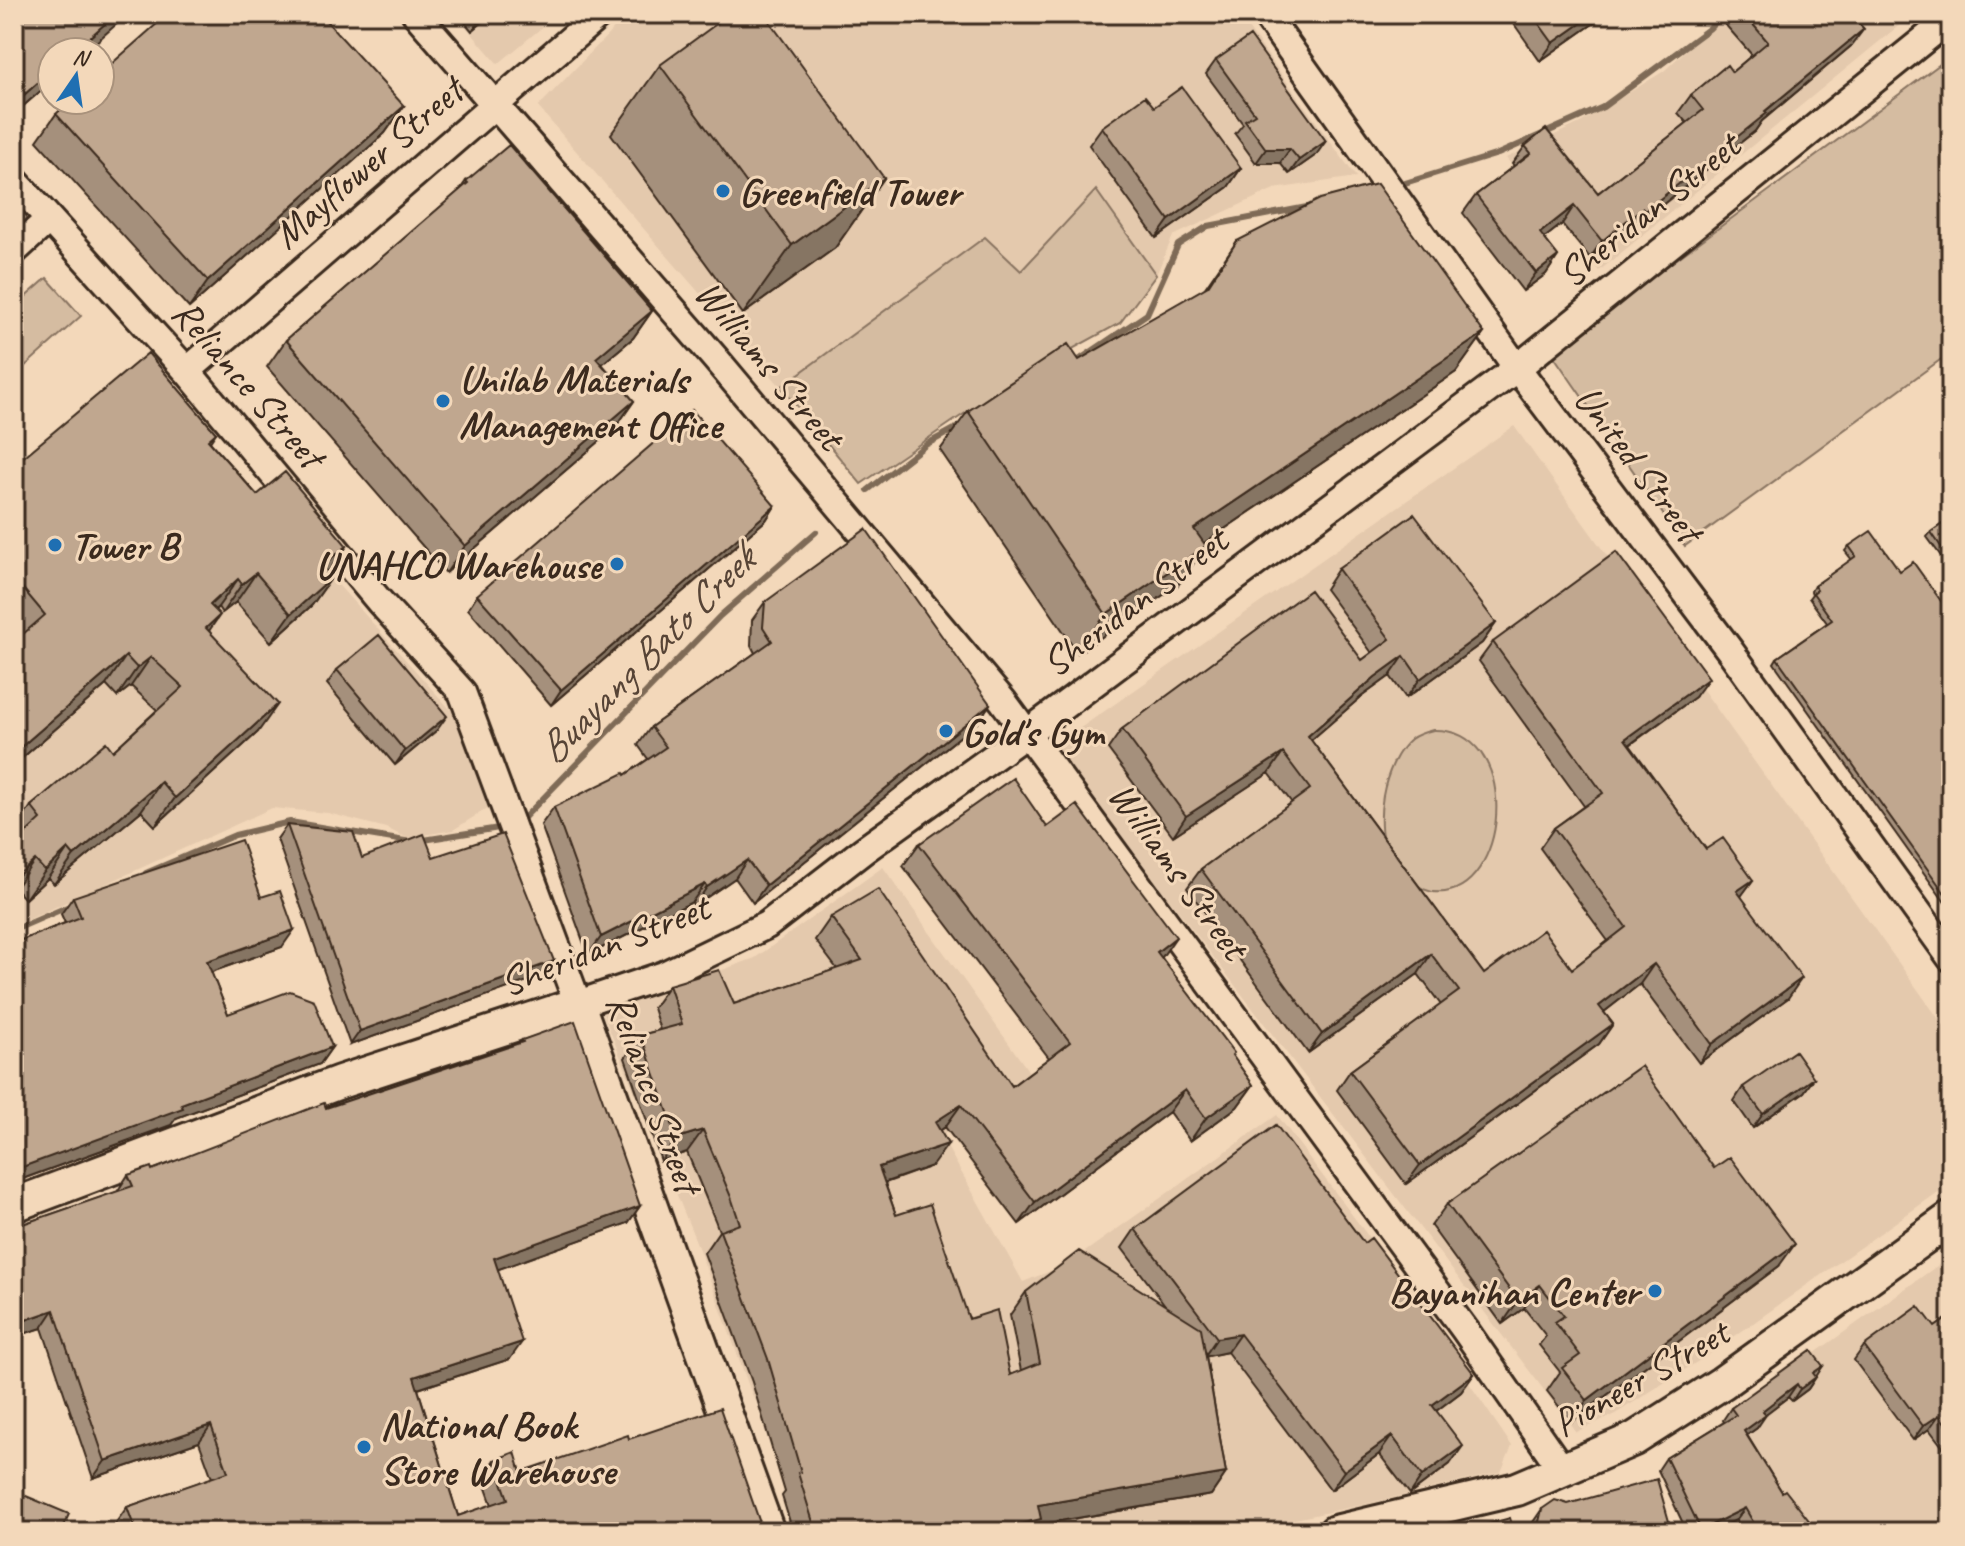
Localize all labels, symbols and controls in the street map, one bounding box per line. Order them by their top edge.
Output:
north arrow [36,36,116,116]
text: N [70,42,93,73]
street label: Mayflower Street [262,63,478,259]
street label: Sheridan Street [1547,119,1753,298]
place label: Greenfield Tower [739,167,965,217]
marker: Greenfield Tower [714,182,732,200]
street label: Williams Street [684,269,857,463]
street label: Reliance Street [161,289,339,483]
place label: Unilab Materials Management Office [459,354,725,450]
street label: United Street [1563,375,1717,557]
marker: Unilab Materials Management Office [434,392,452,410]
street label: Sheridan Street [1032,513,1240,688]
place label: Tower B [71,521,182,571]
water label: Buayang Bato Creek [526,529,772,775]
marker: Tower B [46,536,64,554]
place label: UNAHCO Warehouse [315,540,604,590]
marker: UNAHCO Warehouse [608,555,626,573]
place label: Gold's Gym [962,707,1106,757]
marker: Gold's Gym [937,722,955,740]
street label: Williams Street [1097,772,1261,972]
street label: Sheridan Street [493,881,719,1008]
street label: Reliance Street [595,987,715,1205]
place label: Bayanihan Center [1389,1267,1644,1317]
marker: Bayanihan Center [1646,1282,1664,1300]
street label: Pioneer Street [1544,1306,1741,1448]
place label: National Book Store Warehouse [380,1400,618,1496]
marker: National Book Store Warehouse [355,1438,373,1456]

